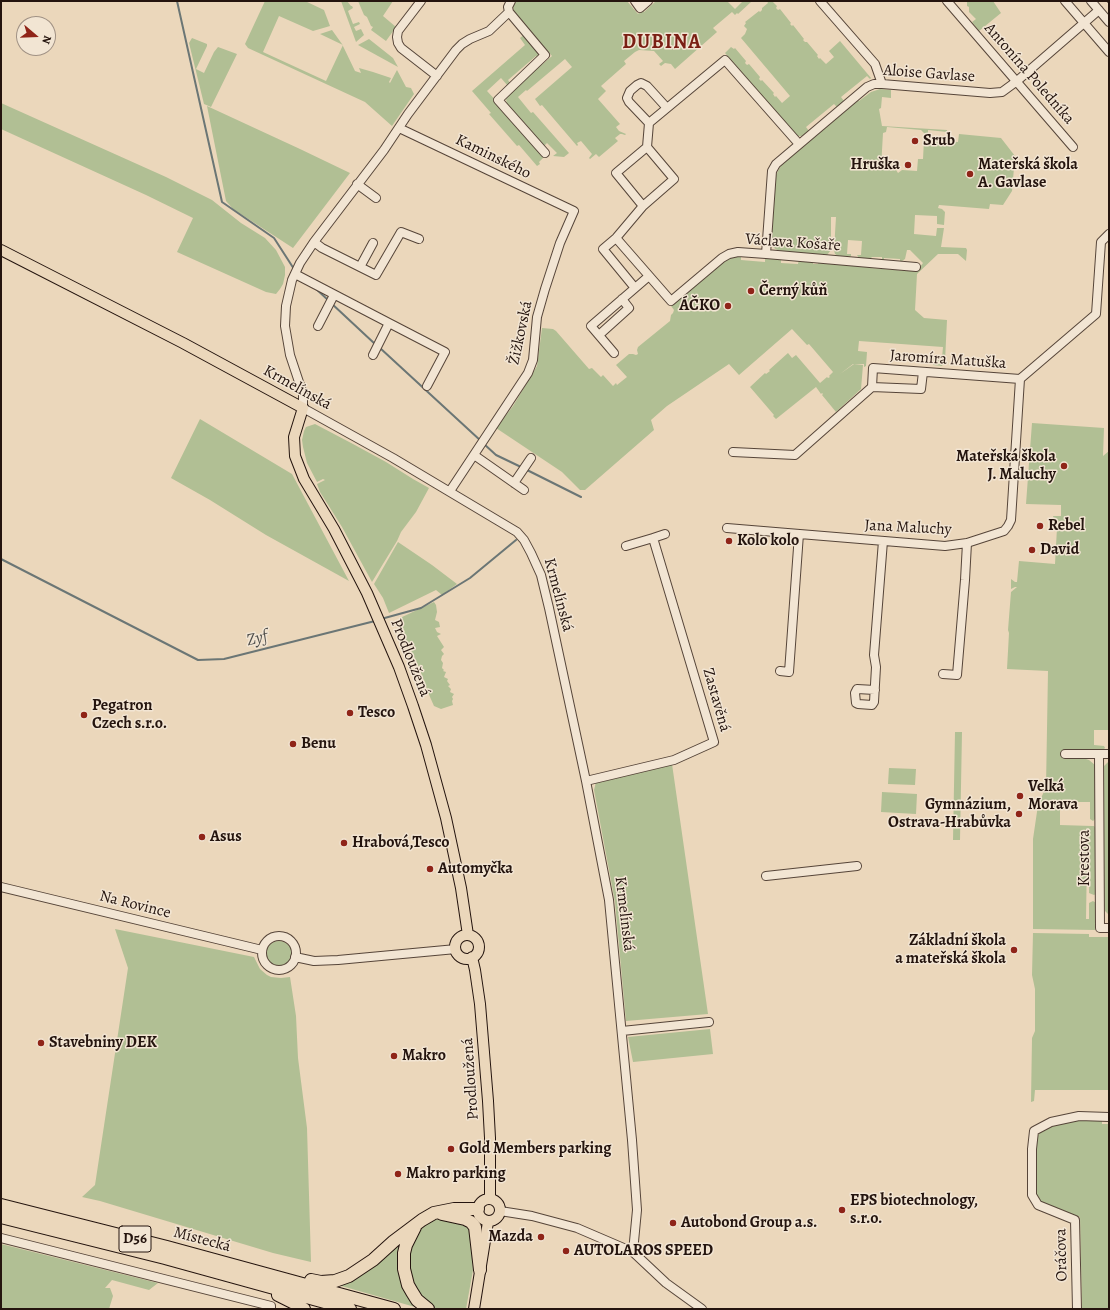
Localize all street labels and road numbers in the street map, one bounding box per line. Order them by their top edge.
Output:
street label: Antonína Poledníka [980,19,1078,129]
street label: Aloise Gavlase [882,61,976,87]
street label: Kaminského [452,130,534,184]
street label: Václava Košaře [745,230,841,256]
street label: Žižkovská [505,299,537,367]
street label: Jaromíra Matuška [889,346,1007,374]
street label: Krmelínská [259,361,335,415]
street label: Jana Maluchy [864,516,952,540]
street label: Krmelínská [539,556,577,634]
street label: Prodloužená [386,616,434,700]
street label: Zastavěná [698,666,734,734]
street label: Krestova [1075,830,1095,886]
street label: Krmelínská [610,875,638,953]
street label: Na Rovince [97,887,173,923]
street label: Prodloužená [459,1037,483,1121]
street label: Místecká [171,1223,233,1257]
road number: D56 [119,1226,151,1252]
street label: Oráčova [1052,1228,1072,1282]

